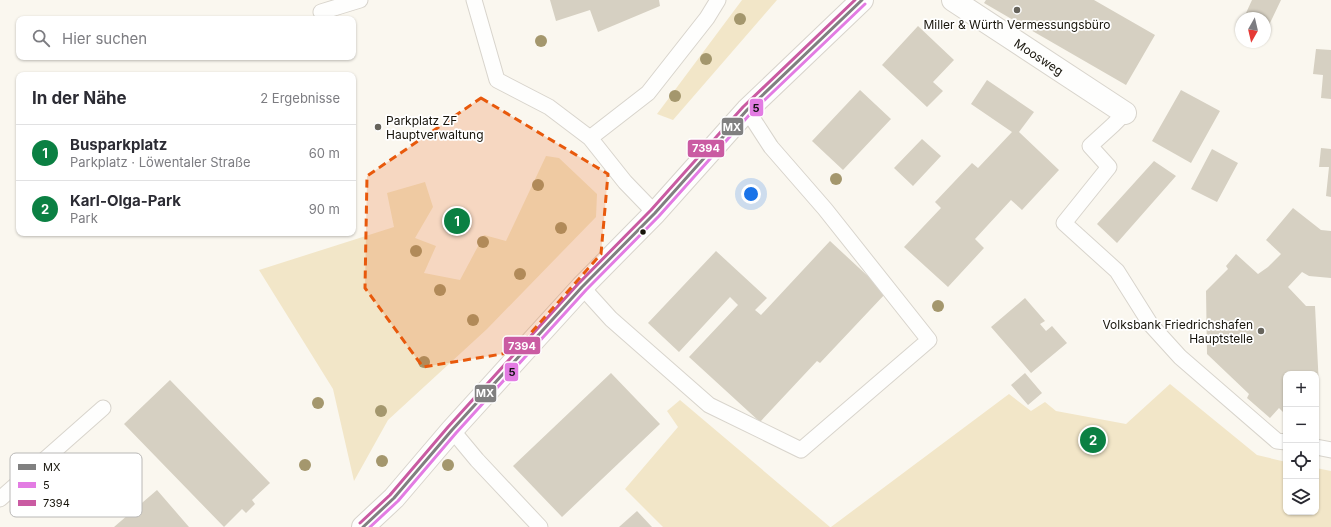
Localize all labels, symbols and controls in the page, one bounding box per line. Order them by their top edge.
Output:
marker: Miller & Würth Vermessungsbüro [1012,5,1022,15]
north arrow [1235,12,1271,48]
search box [16,16,356,60]
place label: Miller & Würth Vermessungsbüro [924,17,1110,32]
icon: search [30,27,52,49]
text: Hier suchen [62,29,147,48]
street label: Moosweg [1012,35,1066,78]
text: In der Nähe [32,88,127,108]
text: 2 Ergebnisse [260,90,340,106]
line badge: 5 [749,98,764,117]
text: 5 [752,101,760,115]
place label: Parkplatz ZF Hauptverwaltung [386,113,484,142]
line badge: MX [721,117,744,136]
text: MX [723,120,741,134]
marker: Parkplatz ZF Hauptverwaltung [373,122,383,132]
text: Busparkplatz [70,135,167,154]
line badge: 7394 [687,139,725,158]
text: 7394 [692,141,720,155]
text: 1 [42,145,48,161]
text: 60 m [309,145,340,161]
text: Parkplatz · Löwentaler Straße [70,154,251,170]
your location [741,184,761,204]
text: Karl-Olga-Park [70,191,181,210]
text: 2 [41,201,49,217]
text: 90 m [309,201,340,217]
pin: 1 [444,206,470,236]
text: Park [70,210,98,226]
unlabelled marker [638,227,648,237]
place label: Volksbank Friedrichshafen Hauptstelle [1102,317,1253,346]
marker: Volksbank Friedrichshafen Hauptstelle [1256,326,1266,336]
line badge: 7394 [503,336,541,355]
text: 7394 [508,339,536,353]
line badge: 5 [504,362,519,382]
text: 5 [508,365,516,379]
map controls [1283,371,1319,515]
button: + [1283,371,1319,407]
line badge: MX [474,384,497,403]
text: MX [476,386,494,400]
button: − [1283,407,1319,443]
pin: 2 [1080,425,1106,455]
button: locate [1283,443,1319,479]
legend [10,453,142,517]
text: MX [43,460,61,474]
text: 5 [43,478,50,492]
button: layers [1283,479,1319,515]
text: 7394 [43,496,70,510]

